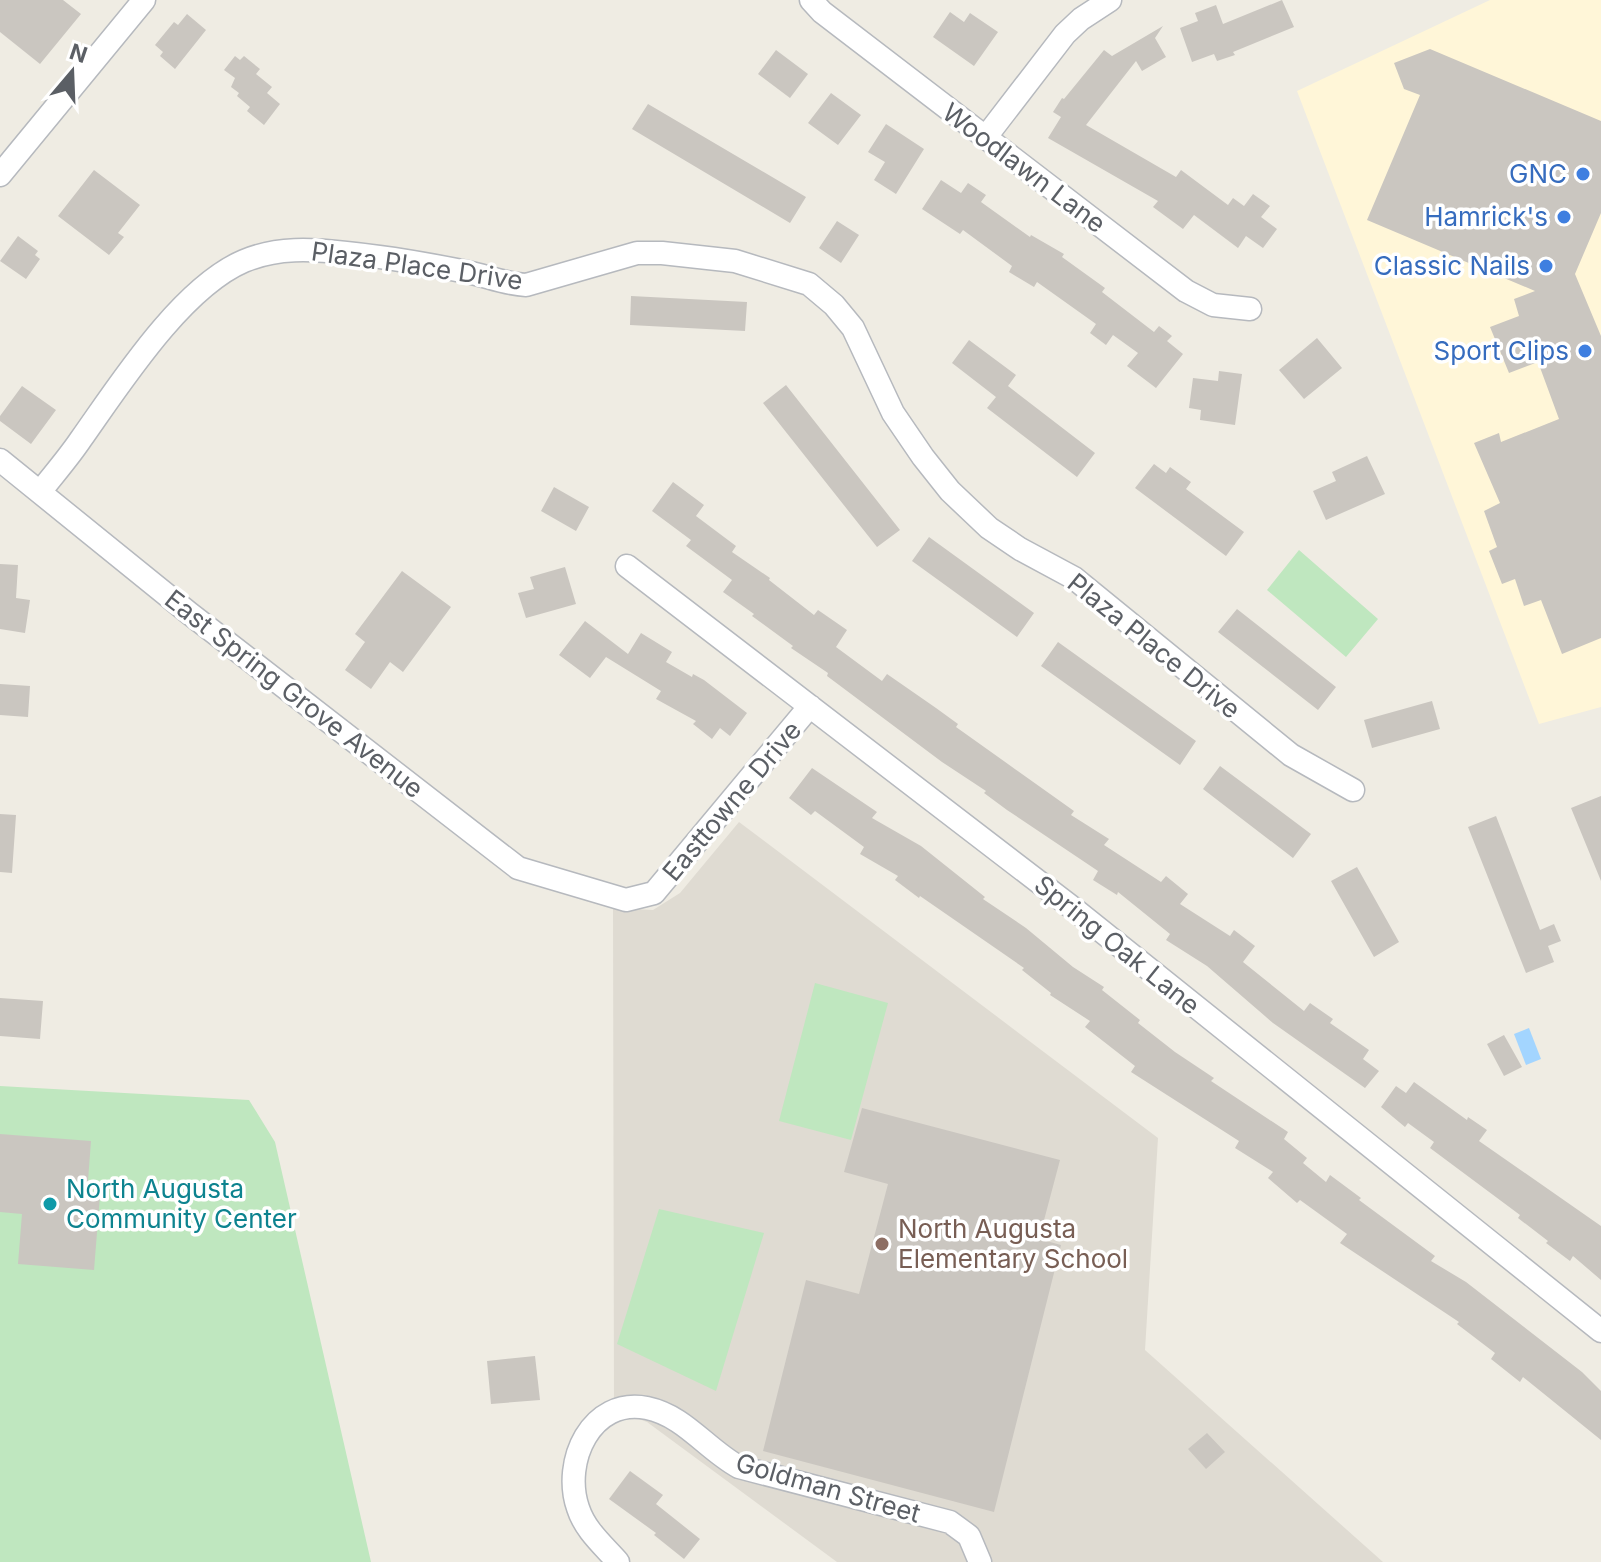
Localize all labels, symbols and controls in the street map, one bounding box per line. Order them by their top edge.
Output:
north arrow [32,32,112,112]
text: N [66,38,91,68]
street label: Woodlawn Lane [937,96,1112,239]
place label: GNC [1509,158,1567,189]
marker: GNC [1574,165,1592,183]
place label: Hamrick's [1424,201,1548,232]
marker: Hamrick's [1555,208,1573,226]
street label: Plaza Place Drive [309,235,525,296]
place label: Classic Nails [1374,250,1530,281]
marker: Classic Nails [1537,257,1555,275]
place label: Sport Clips [1434,335,1569,366]
marker: Sport Clips [1576,342,1594,360]
street label: Plaza Place Drive [1062,567,1247,725]
street label: East Spring Grove Avenue [159,583,430,804]
street label: Easttowne Drive [656,715,807,887]
street label: Spring Oak Lane [1028,868,1206,1021]
place label: North Augusta Community Center [66,1173,297,1234]
marker: North Augusta Community Center [41,1195,59,1213]
place label: North Augusta Elementary School [898,1213,1128,1274]
marker: North Augusta Elementary School [873,1235,891,1253]
street label: Goldman Street [732,1446,924,1529]

